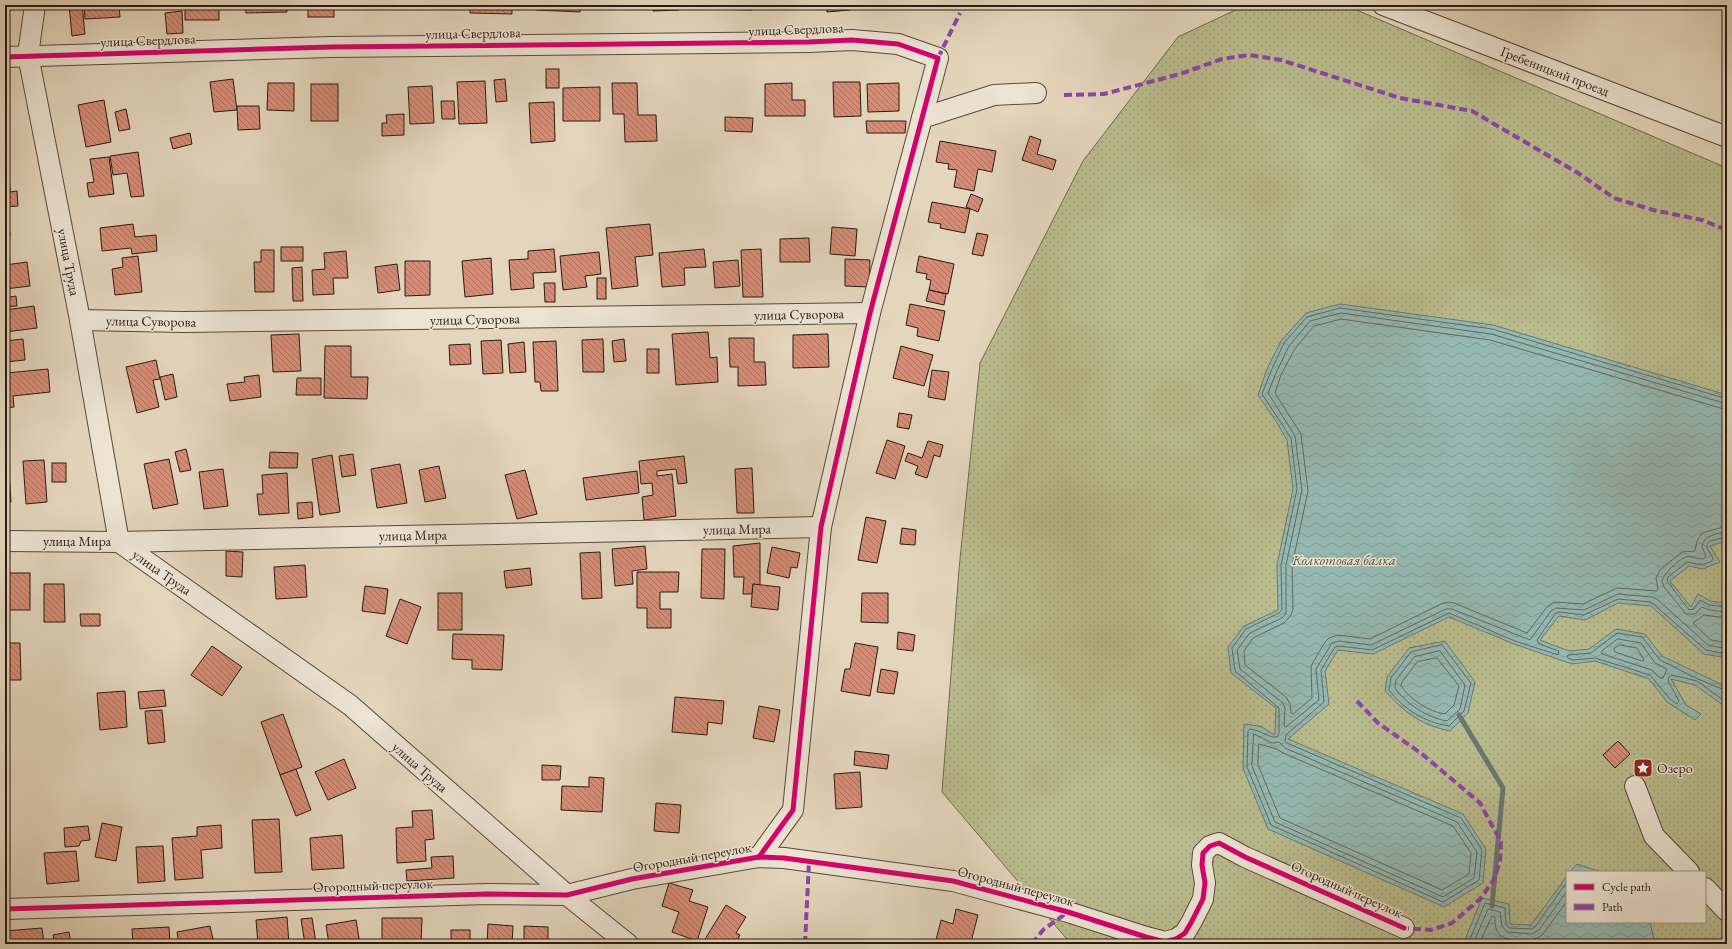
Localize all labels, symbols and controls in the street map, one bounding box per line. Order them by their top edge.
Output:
street label: улица Свердлова [748,18,844,40]
street label: улица Свердлова [425,23,521,43]
street label: улица Свердлова [100,29,196,51]
street label: Гребеницкий проезд [1498,42,1612,100]
street label: улица Труда [54,227,84,298]
street label: улица Суворова [754,304,845,324]
street label: улица Суворова [430,309,521,329]
street label: улица Суворова [106,311,197,331]
street label: улица Мира [703,519,772,539]
street label: улица Мира [379,525,448,545]
street label: улица Мира [43,532,111,550]
street label: улица Труда [129,545,195,599]
park label: Колкотовая балка [1291,551,1396,569]
street label: улица Труда [388,738,452,796]
place icon: Озеро [1632,757,1654,779]
place label: Озеро [1657,759,1693,777]
street label: Огородный переулок [631,838,753,876]
street label: Огородный переулок [1288,856,1406,922]
street label: Огородный переулок [956,862,1077,910]
legend [1566,871,1706,923]
street label: Огородный переулок [313,874,434,896]
text: Cycle path [1602,879,1651,895]
text: Path [1602,899,1623,915]

